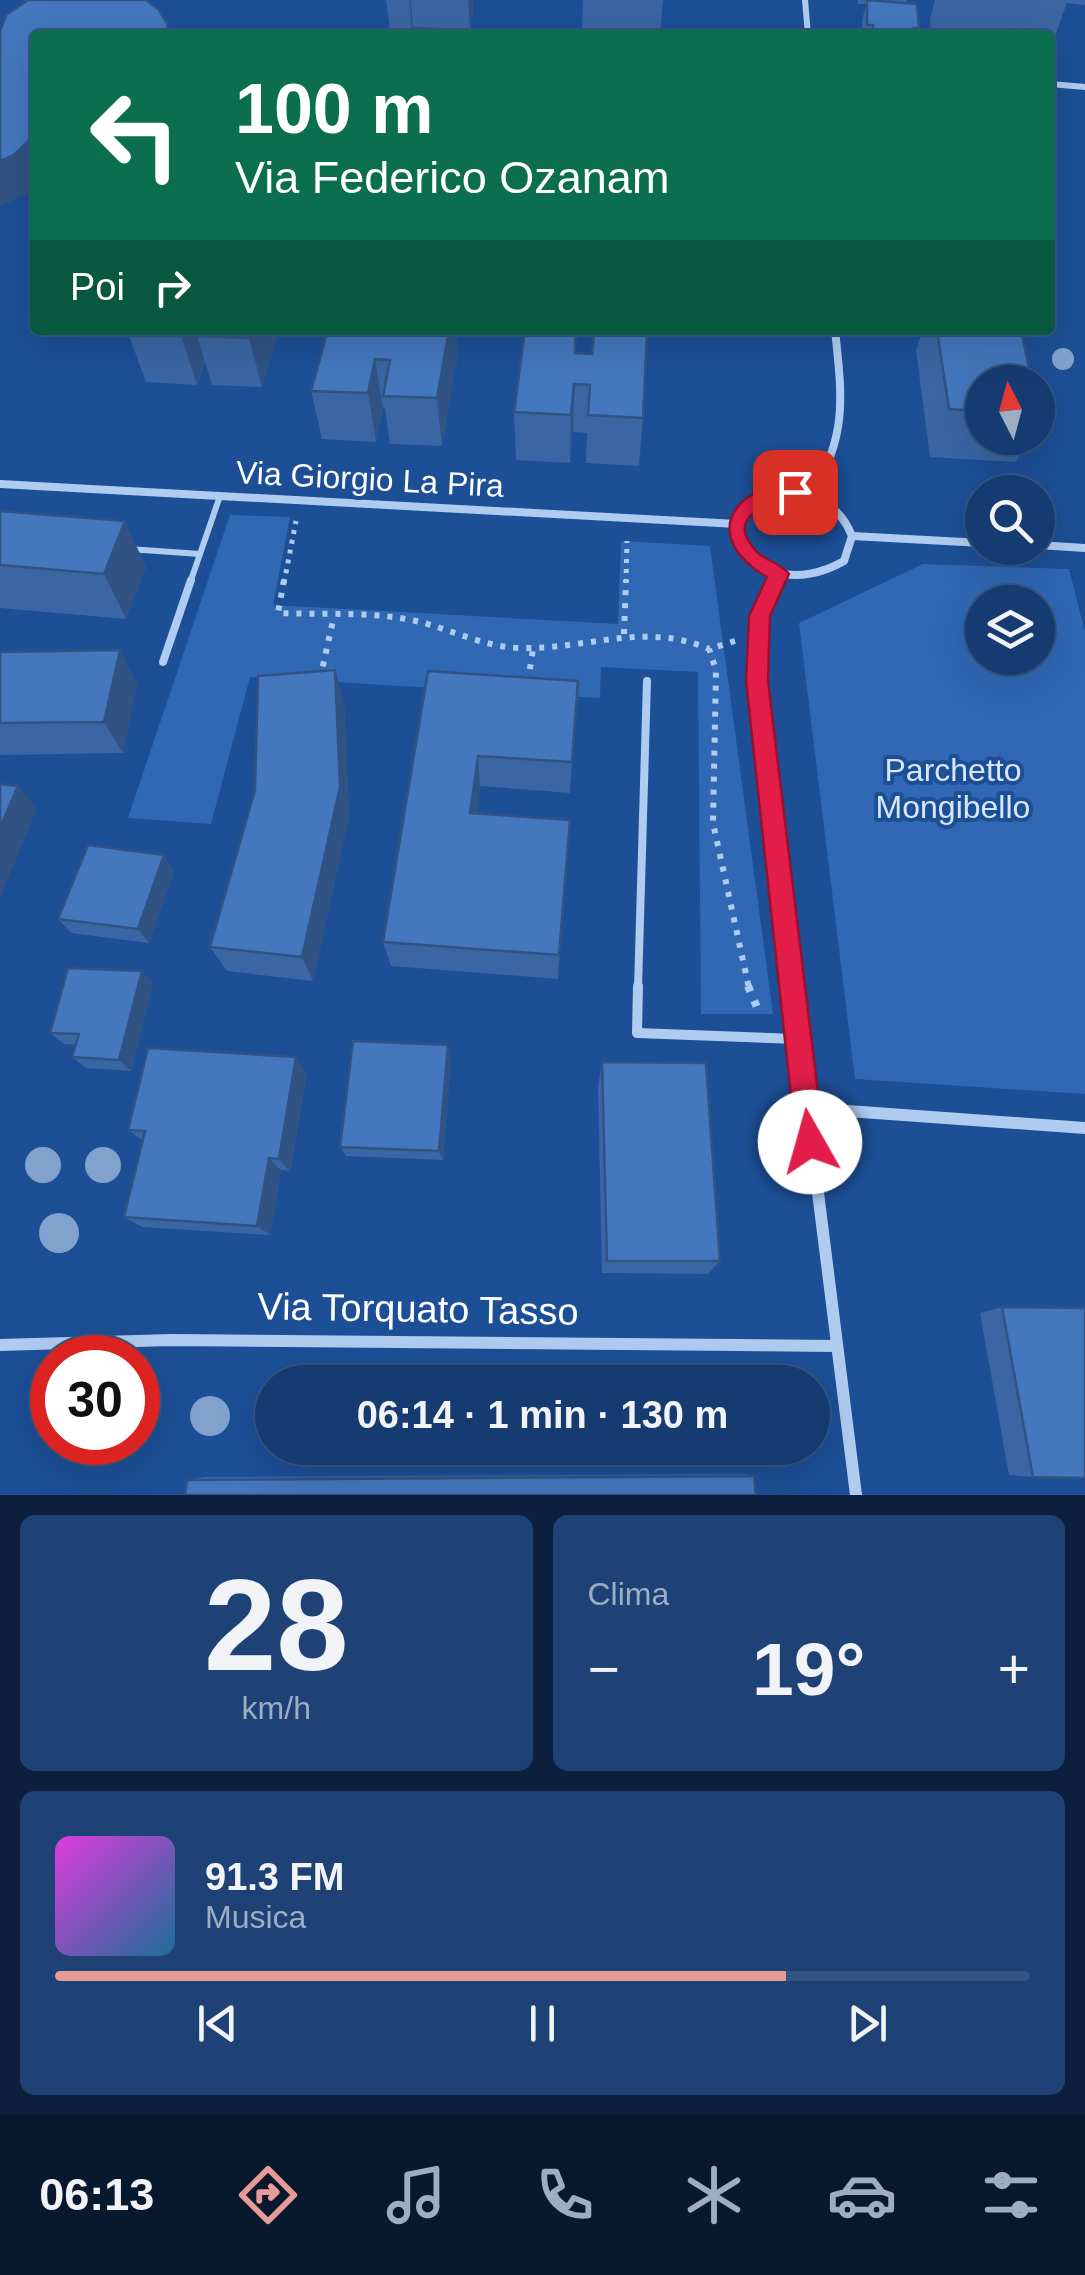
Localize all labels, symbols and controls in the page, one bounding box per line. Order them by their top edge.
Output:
icon: left [70,70,200,200]
text: 100 m [235,70,433,148]
text: Via Federico Ozanam [235,152,669,203]
icon: right [145,260,200,315]
text: Poi [70,266,125,308]
north arrow [965,365,1055,455]
map controls [965,365,1055,675]
pin [753,450,838,535]
street label: Via Giorgio La Pira [235,454,505,504]
icon: arrive [768,465,823,520]
button: search [965,475,1055,565]
button: layers [965,585,1055,675]
park label: Parchetto Mongibello [876,752,1030,825]
position arrow [758,1090,862,1194]
street label: Via Torquato Tasso [257,1285,579,1333]
speed limit sign: 30 [30,1335,160,1465]
text: 06:14 · 1 min · 130 m [357,1394,728,1436]
text: 28 [204,1552,349,1698]
text: Clima [588,1576,669,1612]
text: 19° [752,1627,865,1711]
text: − [588,1638,620,1700]
text: + [998,1638,1030,1700]
text: km/h [242,1690,311,1726]
text: 91.3 FM [205,1856,344,1898]
text: Musica [205,1899,306,1935]
icon: previous [190,1996,245,2051]
icon: pause [515,1996,570,2051]
icon: next [840,1996,895,2051]
icon: directions [233,2160,303,2230]
icon: music [381,2160,451,2230]
icon: phone [530,2160,600,2230]
icon: climate [679,2160,749,2230]
icon: car [827,2160,897,2230]
icon: filters [976,2160,1046,2230]
text: 06:13 [39,2169,154,2220]

